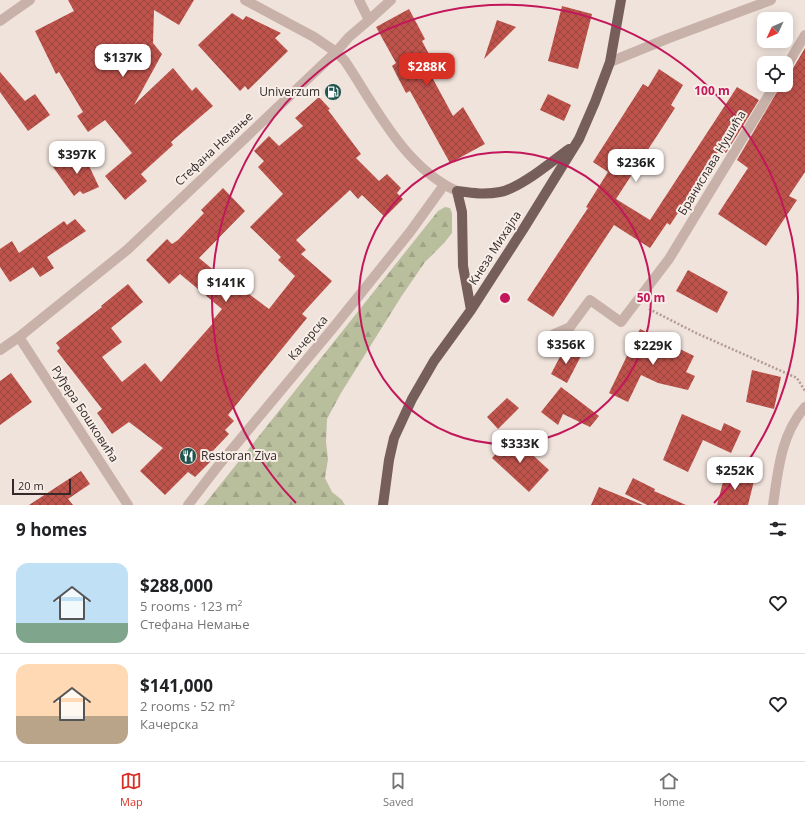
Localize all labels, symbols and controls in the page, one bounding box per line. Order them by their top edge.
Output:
north arrow [757,12,793,48]
map controls [757,12,793,92]
pin: $137K [95,44,151,78]
text: $137K [104,48,142,66]
pin: $288K [399,53,455,87]
button: locate [757,56,793,92]
text: $288K [408,57,446,75]
fuel station icon: Univerzum [323,82,343,102]
text: 100 m [694,82,730,99]
place label: Univerzum [259,83,320,100]
street label: Бранислава Нушића [673,107,750,218]
street label: Стефана Немање [171,108,257,189]
pin: $397K [49,141,105,175]
text: $397K [58,145,96,163]
pin: $236K [608,149,664,183]
text: $236K [617,153,655,171]
street label: Кнеза Михајла [464,207,525,288]
pin: $141K [198,269,254,303]
text: $141K [207,273,245,291]
text: 50 m [637,289,665,306]
centre of rings [498,291,512,305]
street label: Качерска [284,312,331,364]
pin: $356K [538,331,594,365]
pin: $229K [625,332,681,366]
text: $356K [547,335,585,353]
text: $229K [634,336,672,354]
street label: Руђера Бошковића [48,362,123,465]
pin: $333K [492,430,548,464]
text: $333K [501,434,539,452]
restaurant icon: Restoran Ziva [178,446,198,466]
place label: Restoran Ziva [201,447,277,464]
pin: $252K [707,457,763,491]
text: $252K [716,461,754,479]
scale bar [12,477,71,496]
text: 20 m [18,478,44,493]
text: 9 homes [16,518,87,541]
icon: filters [767,518,789,540]
text: $288,000 [140,574,213,597]
icon: home [48,579,96,627]
icon: heart [767,592,789,614]
text: 5 rooms · 123 m² [140,597,242,615]
text: Стефана Немање [140,615,249,633]
text: $141,000 [140,674,213,697]
icon: home [48,680,96,728]
icon: heart [767,693,789,715]
text: 2 rooms · 52 m² [140,697,235,715]
text: Качерска [140,715,198,733]
tab: Map [120,770,143,809]
tab: Saved [383,770,414,809]
tab: Home [654,770,685,809]

